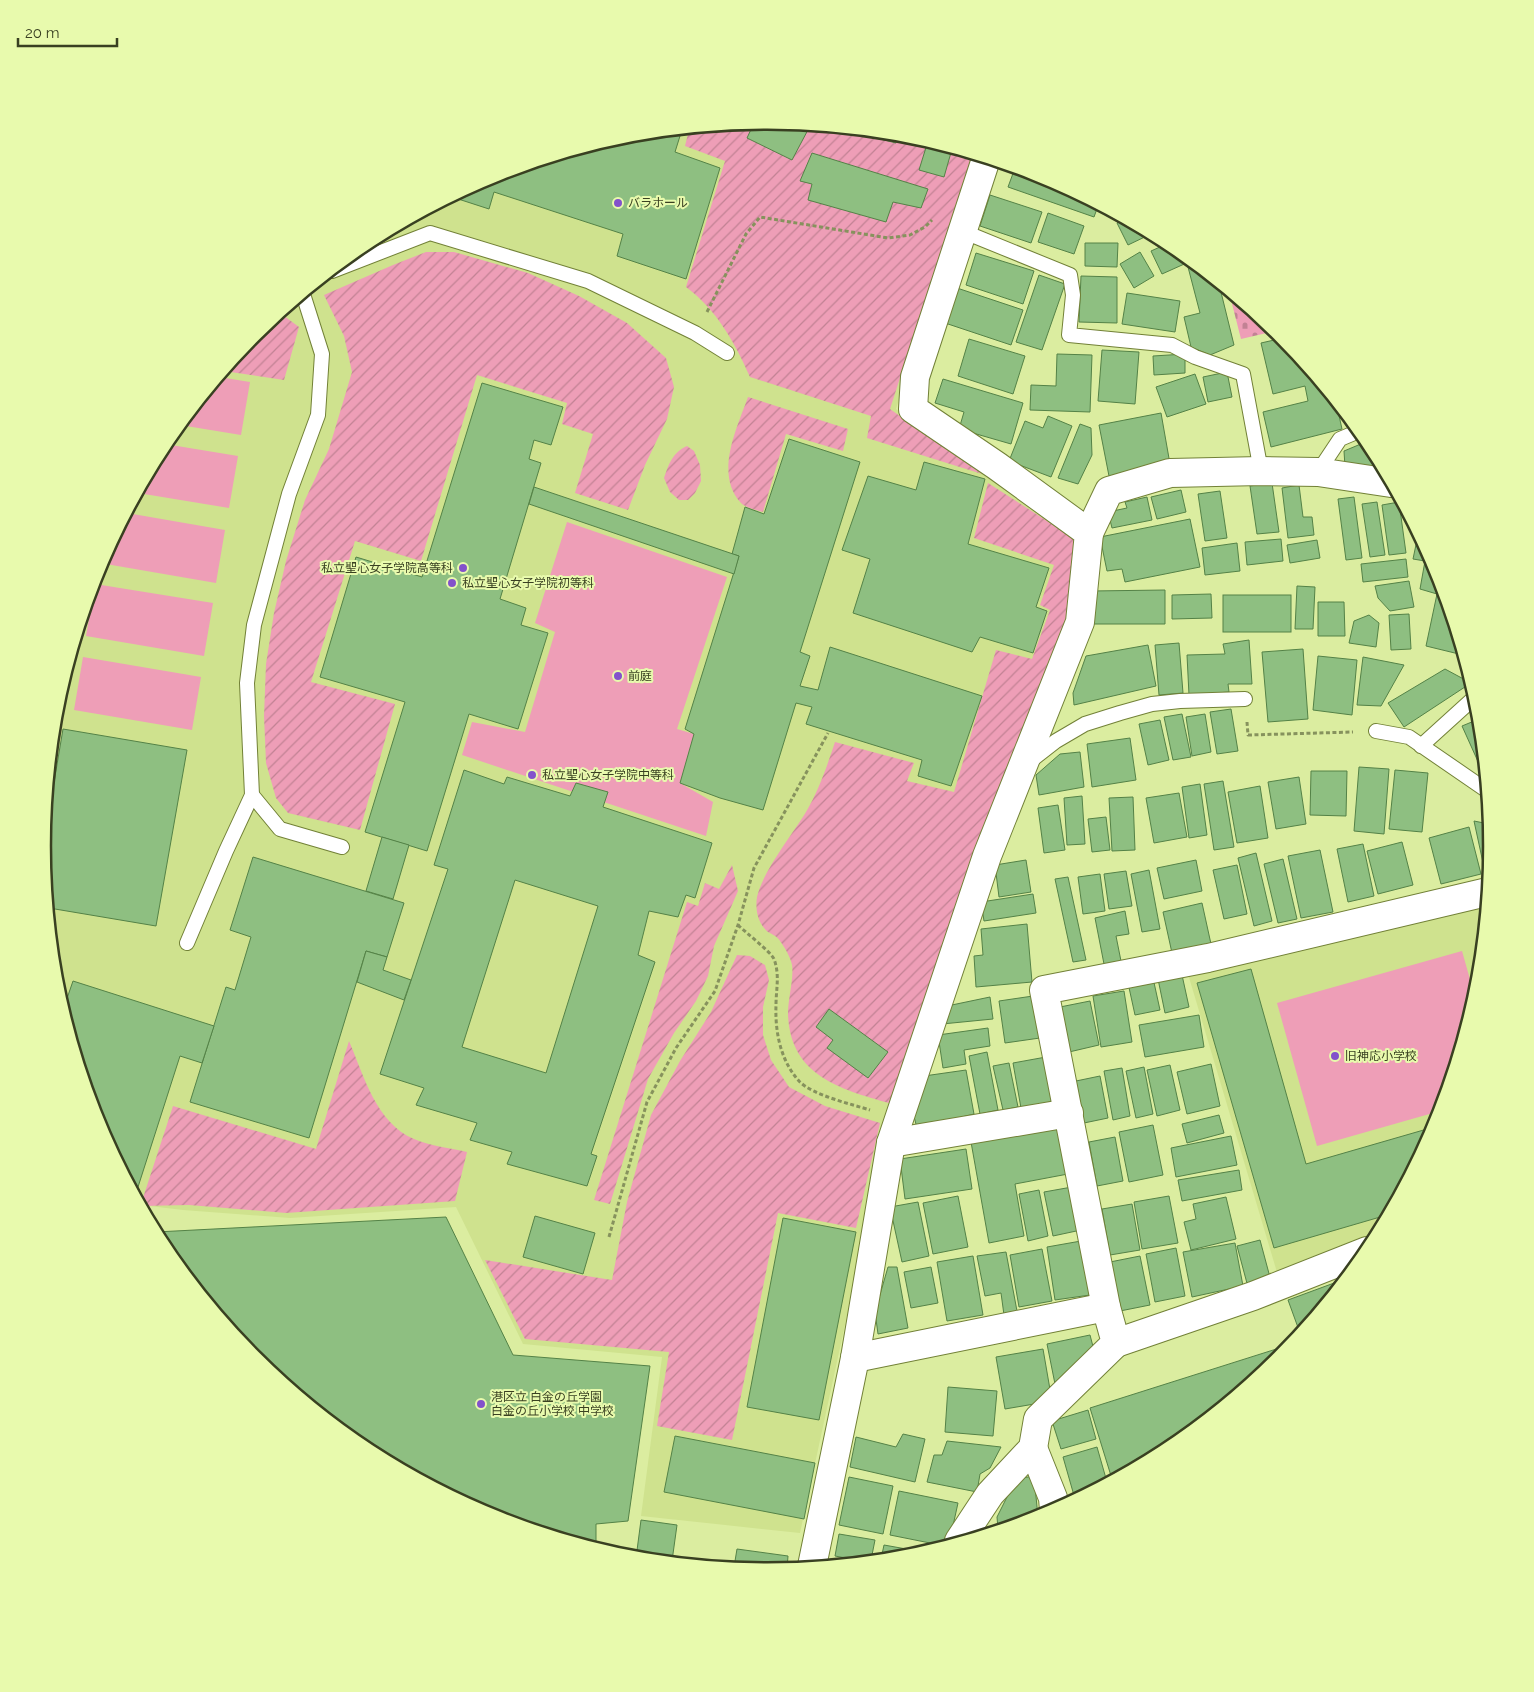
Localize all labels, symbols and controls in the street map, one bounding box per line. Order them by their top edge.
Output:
scale bar [18,15,116,47]
text: 20 m [25,24,60,42]
place label: バラホール [628,196,688,210]
marker: バラホール [612,197,624,209]
place label: 私立聖心女子学院高等科 [321,561,453,575]
marker: 私立聖心女子学院高等科 [457,562,469,574]
place label: 私立聖心女子学院初等科 [462,576,594,590]
marker: 私立聖心女子学院初等科 [446,577,458,589]
place label: 前庭 [628,669,652,683]
marker: 前庭 [612,670,624,682]
place label: 私立聖心女子学院中等科 [542,768,674,782]
marker: 私立聖心女子学院中等科 [526,769,538,781]
place label: 旧神応小学校 [1345,1049,1417,1063]
marker: 旧神応小学校 [1329,1050,1341,1062]
place label: 港区立 白金の丘学園 白金の丘小学校 中学校 [491,1390,614,1418]
marker: 港区立 白金の丘学園 白金の丘小学校 中学校 [475,1398,487,1410]

